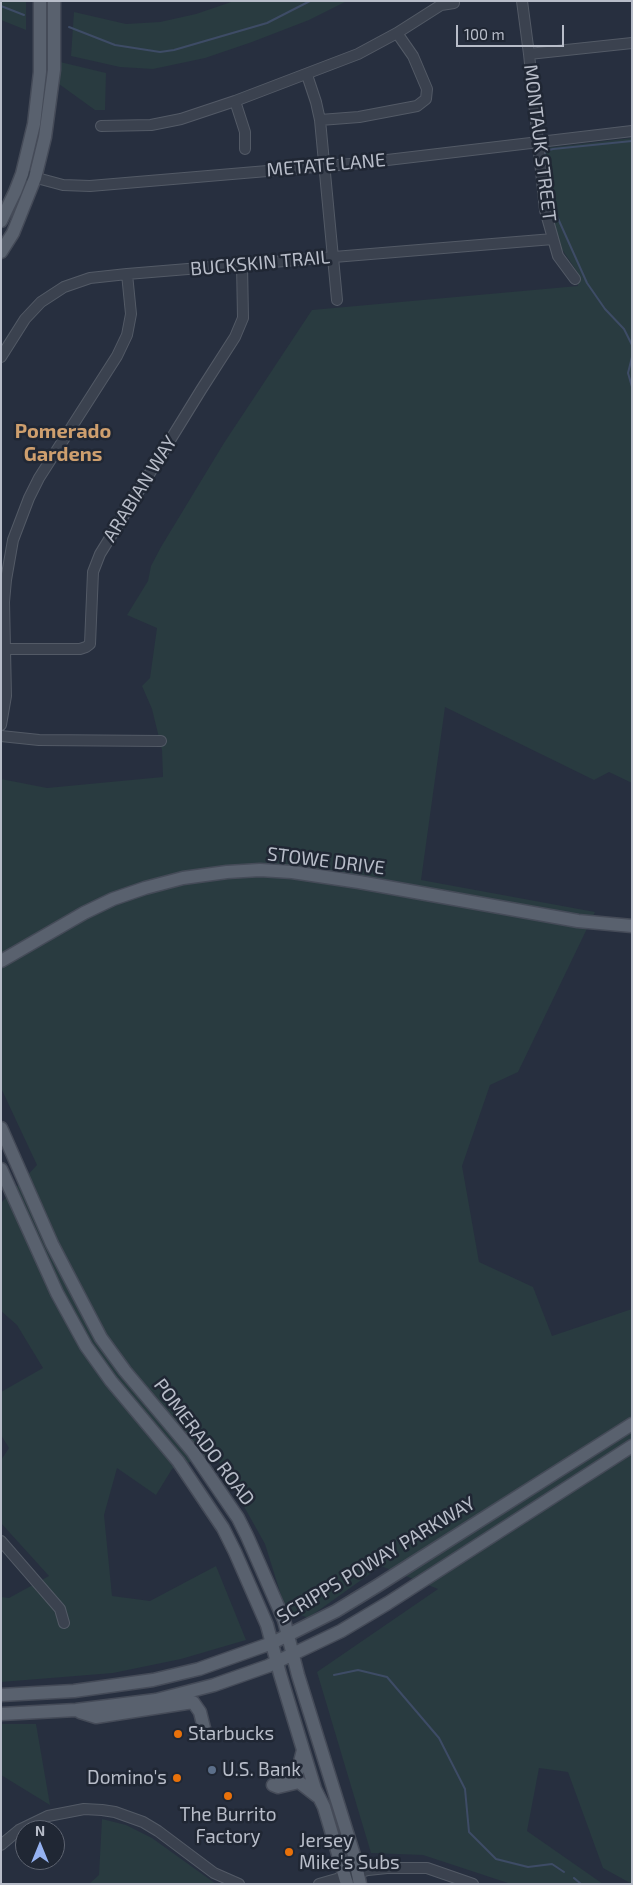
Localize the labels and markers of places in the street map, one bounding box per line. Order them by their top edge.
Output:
place label: Starbucks [188,1723,274,1745]
marker: Starbucks [172,1728,184,1740]
place label: U.S. Bank [222,1759,301,1781]
marker: U.S. Bank [206,1764,218,1776]
place label: Domino's [87,1767,167,1789]
marker: Domino's [171,1772,183,1784]
marker: The Burrito Factory [222,1790,234,1802]
place label: The Burrito Factory [179,1804,277,1848]
place label: Jersey Mike's Subs [299,1830,400,1874]
marker: Jersey Mike's Subs [283,1846,295,1858]

